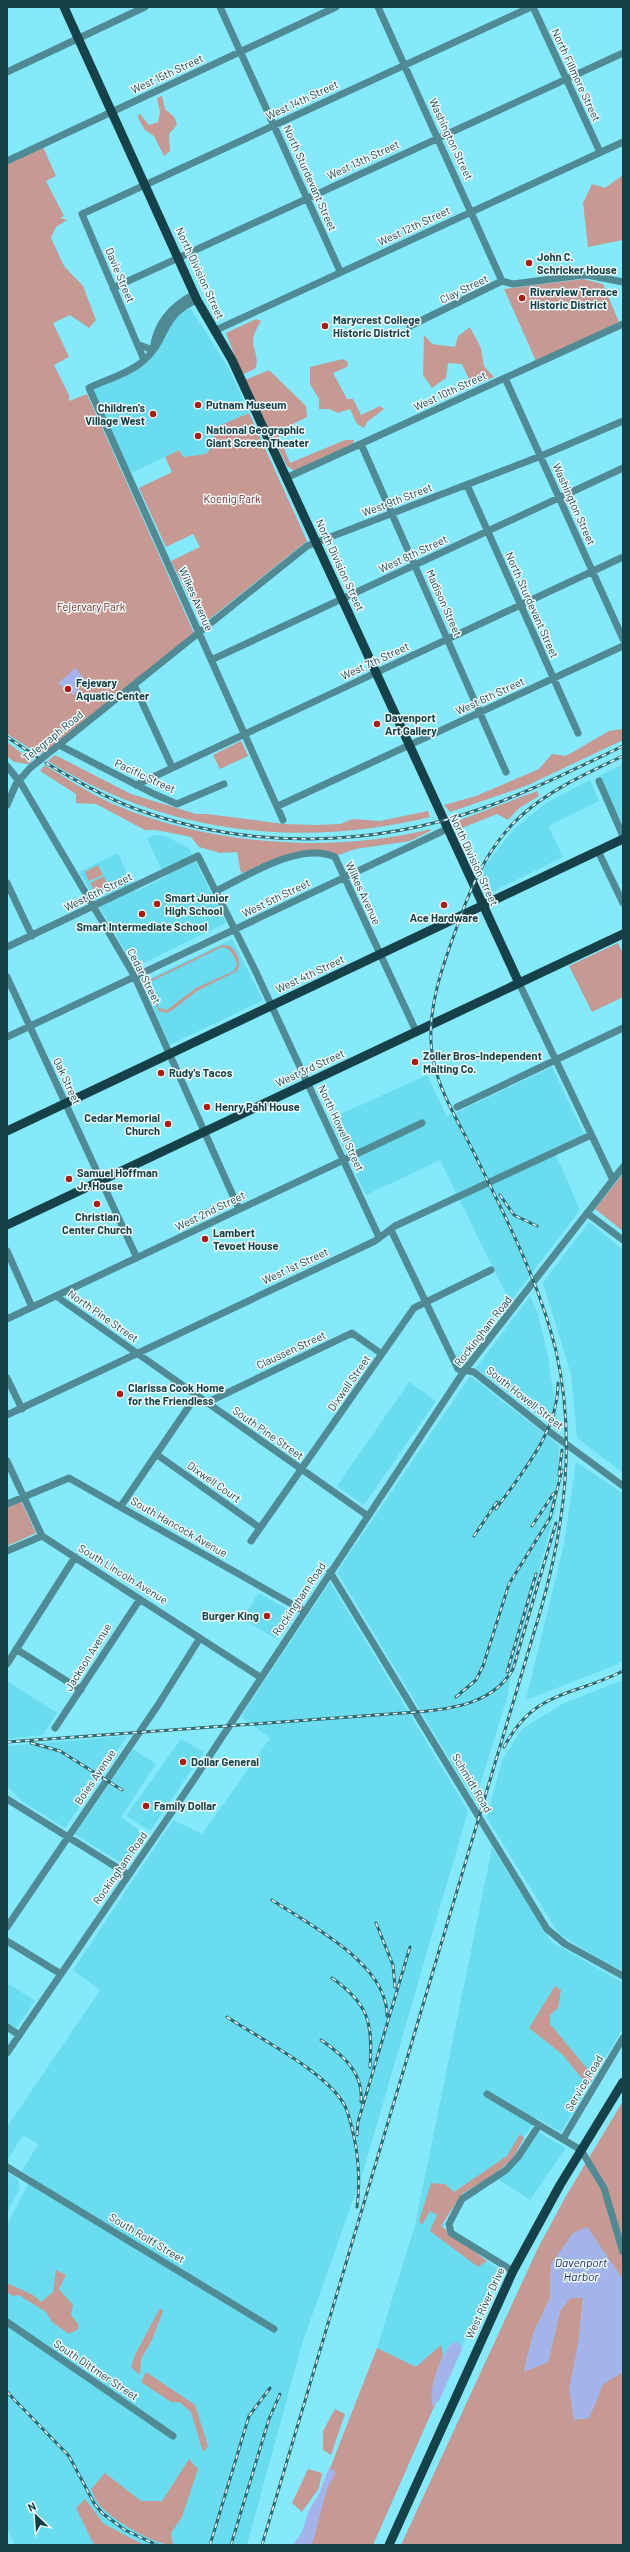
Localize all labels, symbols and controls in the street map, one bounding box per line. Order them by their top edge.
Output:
street label: North Fillmore Street [549,26,604,123]
street label: West 15th Street [129,51,205,96]
street label: West 14th Street [263,77,340,122]
street label: Washington Street [427,96,476,182]
street label: North Sturdevant Street [281,123,340,233]
street label: West 13th Street [325,137,401,182]
street label: West 12th Street [376,203,452,248]
street label: North Division Street [174,225,227,321]
street label: Davie Street [103,245,138,304]
place label: John C. Schricker House [537,250,617,276]
marker: John C. Schricker House [524,258,534,268]
street label: Clay Street [438,271,490,306]
place label: Riverview Terrace Historic District [530,285,618,311]
marker: Riverview Terrace Historic District [517,293,527,303]
place label: Marycrest College Historic District [333,313,420,339]
marker: Marycrest College Historic District [320,321,330,331]
street label: West 10th Street [411,368,488,413]
place label: Putnam Museum [206,398,287,411]
marker: Putnam Museum [193,400,203,410]
place label: Children's Village West [85,401,145,427]
marker: Children's Village West [148,409,158,419]
place label: National Geographic Giant Screen Theater [206,423,310,449]
marker: National Geographic Giant Screen Theater [193,431,203,441]
street label: Washington Street [551,461,598,547]
street label: West 9th Street [360,480,434,519]
park label: Koenig Park [204,492,261,505]
street label: North Division Street [314,517,367,613]
street label: West 8th Street [376,532,449,575]
street label: North Sturdevant Street [503,550,562,660]
street label: Wilkes Avenue [177,565,216,633]
street label: Madison Street [424,567,465,638]
park label: Fejervary Park [57,600,126,613]
street label: West 7th Street [339,639,411,682]
street label: West 6th Street [453,674,526,717]
place label: Fejevary Aquatic Center [76,676,150,702]
marker: Fejevary Aquatic Center [63,684,73,694]
street label: Telegraph Road [20,707,85,764]
place label: Davenport Art Gallery [385,711,437,737]
marker: Davenport Art Gallery [372,719,382,729]
street label: Pacific Street [113,756,178,795]
street label: North Division Street [448,812,501,908]
street label: Wilkes Avenue [343,859,384,927]
street label: West 6th Street [62,869,134,914]
street label: West 5th Street [240,875,312,920]
place label: Smart Junior High School [165,891,230,917]
marker: Smart Junior High School [152,899,162,909]
marker: Ace Hardware [439,900,449,910]
marker: Smart Intermediate School [137,909,147,919]
place label: Ace Hardware [410,911,478,924]
place label: Smart Intermediate School [77,920,208,933]
street label: Cedar Street [125,946,164,1006]
street label: West 4th Street [273,952,346,995]
street label: West 3rd Street [273,1046,346,1089]
place label: Zoller Bros-Independent Malting Co. [423,1049,542,1075]
street label: Oak Street [51,1055,84,1106]
marker: Zoller Bros-Independent Malting Co. [410,1057,420,1067]
place label: Rudy's Tacos [169,1066,233,1079]
marker: Rudy's Tacos [156,1068,166,1078]
street label: North Howell Street [316,1083,367,1173]
place label: Henry Pahl House [215,1100,300,1113]
marker: Henry Pahl House [202,1102,212,1112]
place label: Cedar Memorial Church [84,1111,160,1137]
marker: Cedar Memorial Church [163,1119,173,1129]
place label: Samuel Hoffman Jr. House [77,1166,158,1192]
marker: Samuel Hoffman Jr. House [64,1174,74,1184]
street label: West 2nd Street [173,1188,247,1233]
marker: Christian Center Church [92,1199,102,1209]
place label: Christian Center Church [62,1210,132,1236]
place label: Lambert Tevoet House [213,1226,279,1252]
marker: Lambert Tevoet House [200,1234,210,1244]
street label: West 1st Street [260,1244,330,1287]
street label: North Pine Street [66,1286,141,1345]
street label: Rockingham Road [451,1293,514,1368]
street label: Claussen Street [254,1328,328,1371]
street label: Dixwell Street [324,1352,373,1413]
street label: South Howell Street [484,1363,566,1432]
place label: Clarissa Cook Home for the Friendless [128,1381,224,1407]
marker: Clarissa Cook Home for the Friendless [115,1389,125,1399]
street label: South Pine Street [230,1403,306,1462]
street label: Dixwell Court [185,1458,244,1505]
street label: South Hancock Avenue [129,1494,230,1560]
street label: South Lincoln Avenue [76,1541,170,1606]
street label: Rockingham Road [269,1560,328,1638]
place label: Burger King [202,1609,259,1622]
marker: Burger King [262,1611,272,1621]
street label: Jackson Avenue [62,1620,114,1693]
street label: Boies Avenue [71,1746,118,1807]
street label: Schmidt Road [450,1751,495,1815]
place label: Dollar General [191,1755,259,1768]
marker: Dollar General [178,1757,188,1767]
place label: Family Dollar [154,1799,217,1812]
marker: Family Dollar [141,1801,151,1811]
street label: Rockingham Road [90,1829,149,1907]
street label: Service Road [562,2053,605,2113]
street label: South Rolff Street [107,2210,187,2265]
water label: Davenport Harbor [555,2255,608,2283]
street label: West River Drive [462,2265,507,2341]
street label: South Dittmer Street [52,2336,141,2403]
north arrow [16,2496,56,2536]
text: N [25,2499,38,2514]

